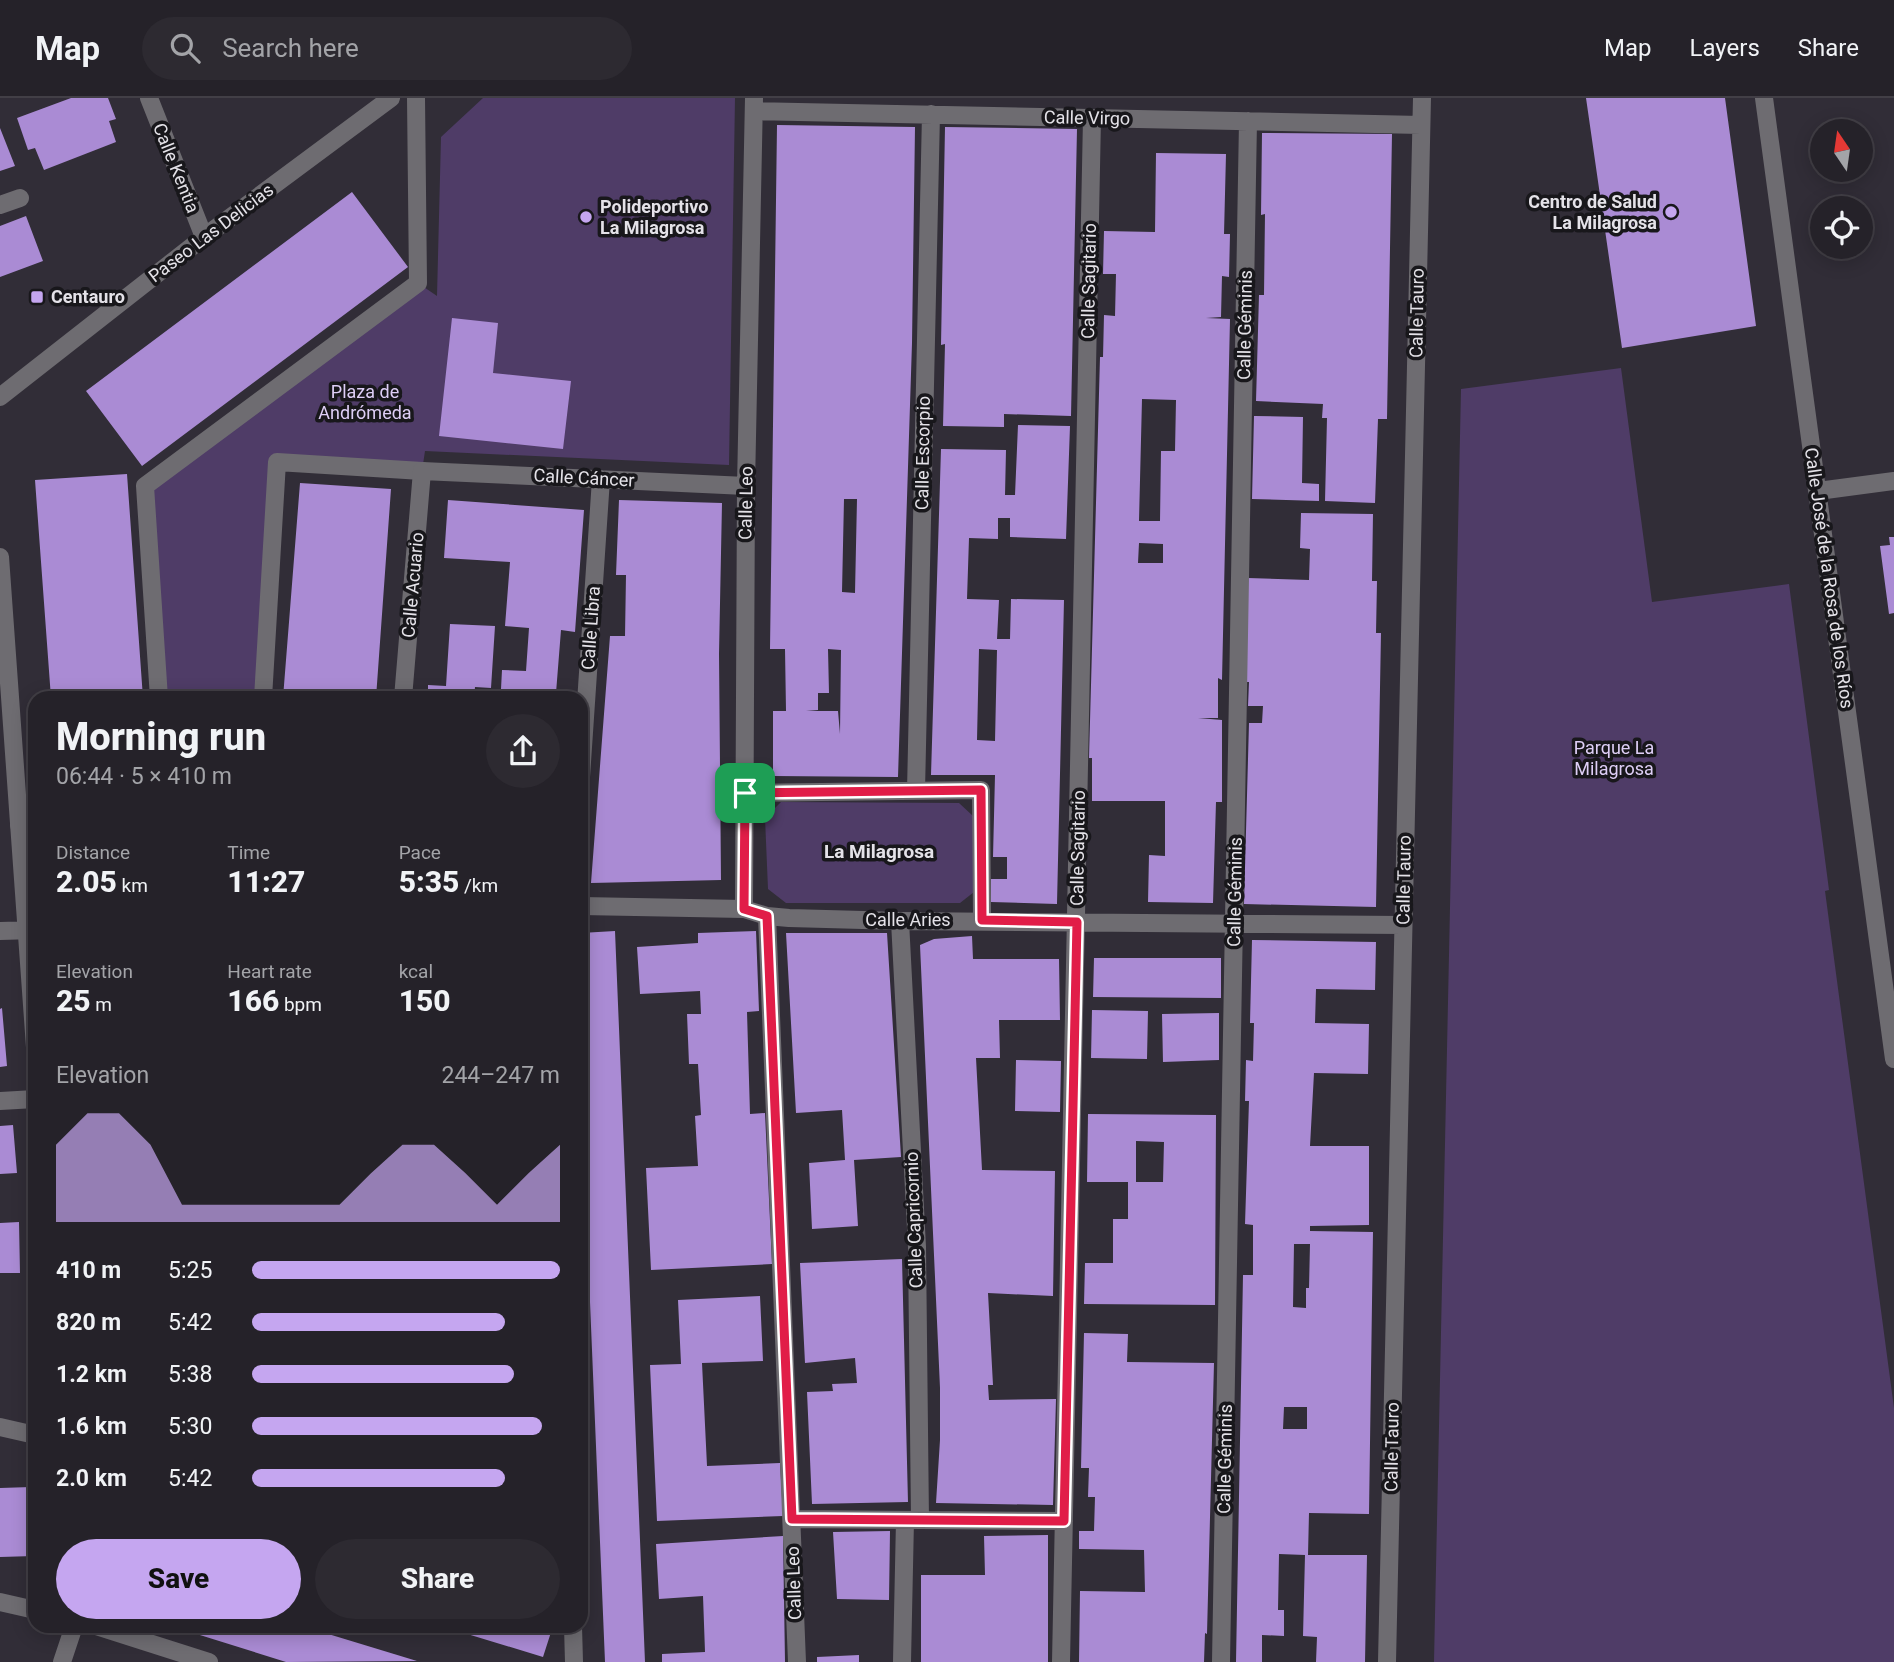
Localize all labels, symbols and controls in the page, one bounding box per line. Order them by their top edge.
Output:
search box [142,17,632,80]
text: Map [35,29,100,68]
icon: search [166,29,204,67]
text: Search here [222,33,359,63]
text: Map [1604,34,1652,62]
text: Layers [1690,34,1760,62]
text: Share [1798,34,1859,62]
street label: Calle Virgo [1044,106,1130,129]
north arrow [1810,119,1872,182]
map controls [1810,119,1873,259]
street label: Calle Kentia [149,120,204,216]
street label: Paseo Las Delicias [144,179,277,286]
place label: Centro de Salud La Milagrosa [1528,191,1657,233]
place label: Polideportivo La Milagrosa [600,196,708,238]
button: locate [1810,196,1873,259]
marker: Centro de Salud La Milagrosa [1663,204,1679,220]
marker: Polideportivo La Milagrosa [578,209,594,225]
street label: Calle Sagitario [1077,223,1100,339]
street label: Calle Tauro [1405,268,1428,358]
street label: Calle Géminis [1233,270,1256,380]
place label: Centauro [51,286,125,307]
marker: Centauro [29,289,45,305]
park label: Plaza de Andrómeda [318,381,412,423]
street label: Calle Escorpio [911,396,934,510]
street label: Calle José de la Rosa de los Ríos [1801,446,1858,710]
street label: Calle Cáncer [533,464,635,491]
street label: Calle Leo [734,466,757,540]
street label: Calle Acuario [397,531,428,639]
street label: Calle Libra [577,585,604,671]
button: share [486,714,560,788]
text: Morning run [56,715,266,759]
park label: Parque La Milagrosa [1574,737,1654,779]
text: 06:44 · 5 × 410 m [56,763,232,790]
pin [715,763,775,823]
icon: arrive [726,774,764,812]
street label: Calle Sagitario [1066,790,1089,906]
street label: Calle Tauro [1392,835,1415,925]
street label: Calle Géminis [1223,837,1246,947]
district label: La Milagrosa [824,840,934,863]
text: Distance [56,841,130,864]
text: Time [227,841,270,864]
text: Pace [399,841,441,864]
text: 2.05 [56,864,117,899]
text: 11:27 [227,864,305,899]
text: 5:35 [399,864,459,899]
text: km [117,874,148,897]
text: /km [459,874,498,897]
street label: Calle Aries [865,909,951,930]
text: Elevation [56,960,133,983]
text: Heart rate [227,960,312,983]
text: kcal [399,960,433,983]
text: 25 [56,983,91,1018]
text: 166 [227,983,279,1018]
text: 150 [399,983,451,1018]
text: m [91,993,112,1016]
text: bpm [279,993,322,1016]
text: Elevation [56,1062,149,1089]
text: 244–247 m [441,1062,560,1089]
street label: Calle Capricornio [901,1151,926,1289]
text: 410 m [56,1257,121,1284]
text: 5:25 [168,1257,212,1284]
text: 820 m [56,1309,121,1336]
text: 5:42 [168,1309,212,1336]
text: 1.2 km [56,1361,127,1388]
text: 5:38 [168,1361,212,1388]
street label: Calle Tauro [1380,1402,1403,1492]
street label: Calle Géminis [1213,1404,1236,1514]
text: 1.6 km [56,1413,127,1440]
text: 5:30 [168,1413,212,1440]
text: 2.0 km [56,1465,127,1492]
text: 5:42 [168,1465,212,1492]
button: Save [56,1539,301,1619]
button: Share [315,1539,560,1619]
street label: Calle Leo [782,1546,805,1620]

